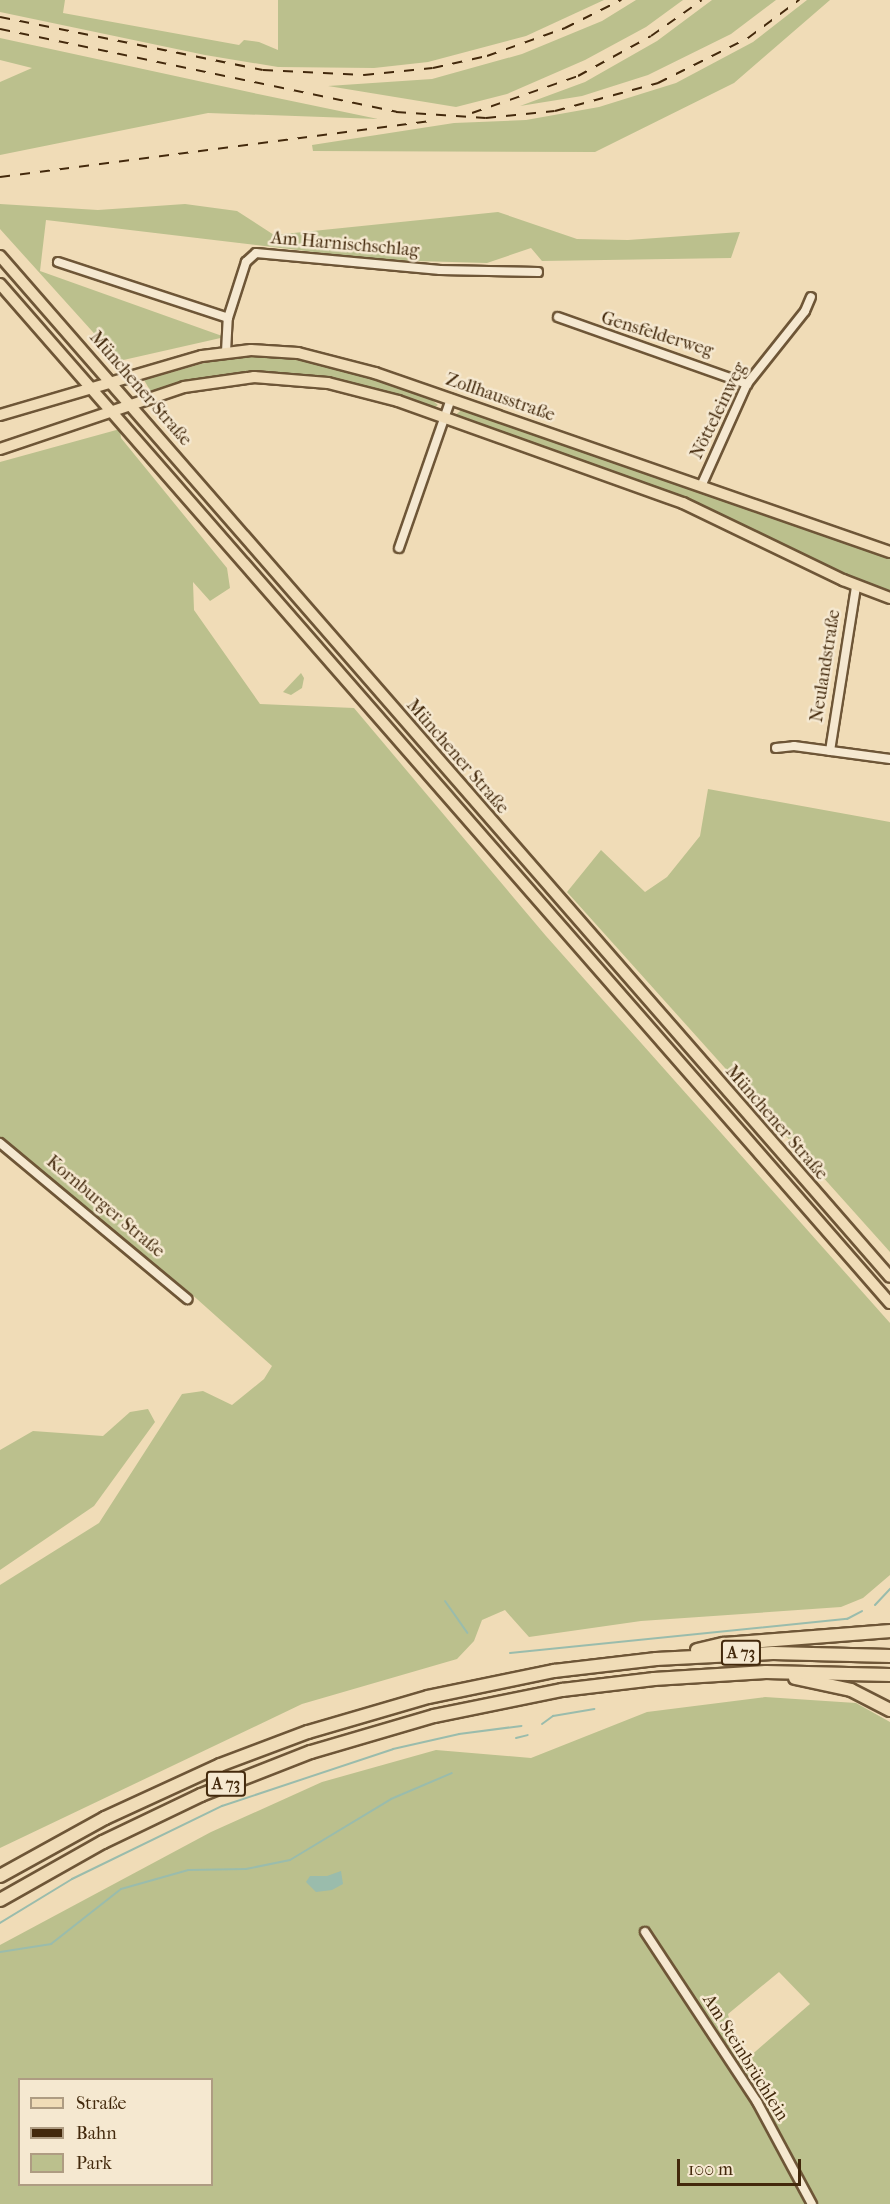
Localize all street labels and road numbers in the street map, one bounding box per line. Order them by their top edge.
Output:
street label: Am Harnischschlag [270,228,420,262]
street label: Gensfelderweg [598,308,716,362]
street label: Münchener Straße [84,327,196,451]
street label: Nötteleinweg [686,359,752,463]
street label: Zollhausstraße [443,369,557,427]
street label: Neulandstraße [806,608,846,724]
street label: Münchener Straße [401,695,513,819]
street label: Münchener Straße [720,1061,832,1185]
street label: Kornburger Straße [42,1151,168,1263]
road number: A 73 [720,1640,762,1666]
road number: A 73 [205,1771,247,1797]
street label: Am Steinbrüchlein [697,1991,793,2125]

